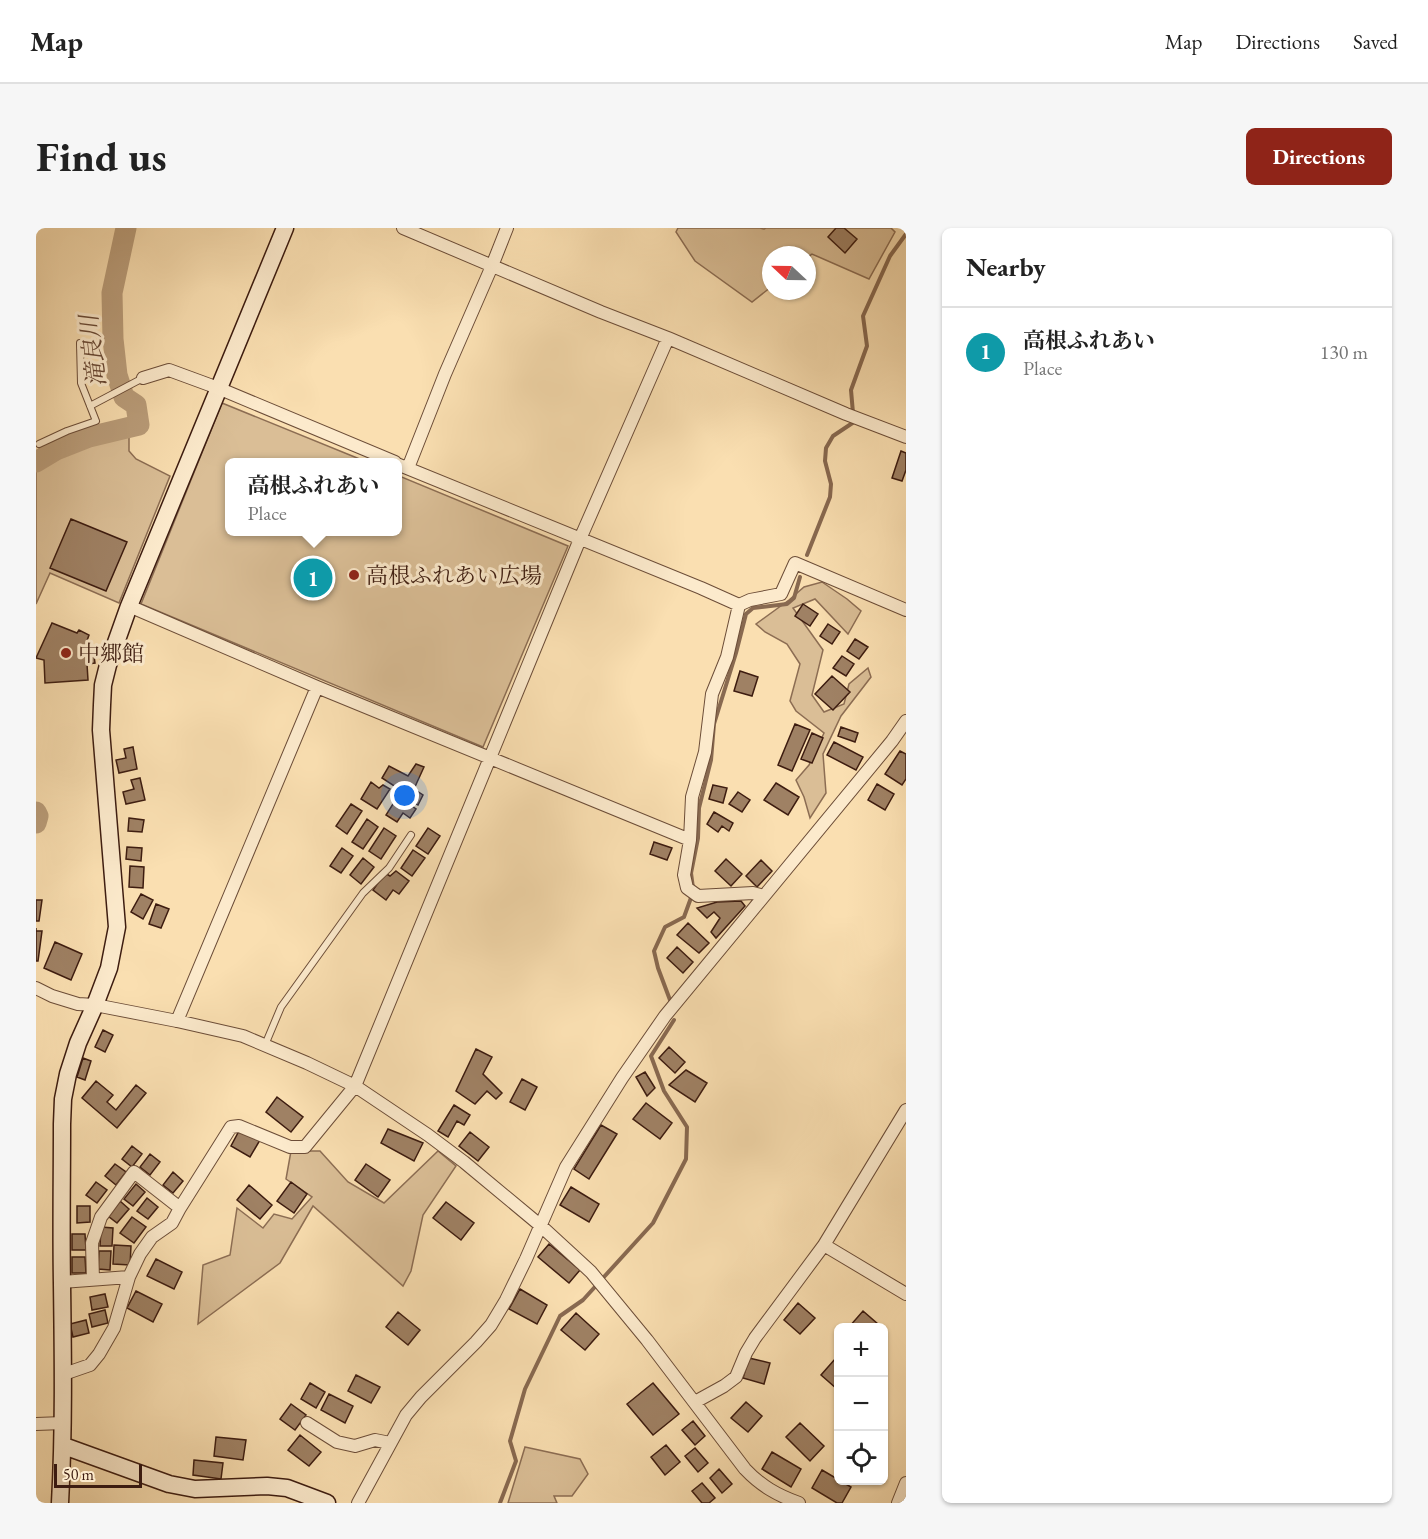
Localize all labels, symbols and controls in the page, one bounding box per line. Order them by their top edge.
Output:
text: Map [30,23,83,59]
text: Map [1165,28,1202,55]
text: Directions [1235,28,1320,55]
text: Saved [1353,28,1398,55]
button: Directions [1246,128,1392,185]
text: Find us [36,129,167,184]
north arrow [762,246,816,300]
text: Nearby [966,250,1046,284]
water label: 滝良川 [72,310,112,389]
text: 高根ふれあい [1023,326,1155,355]
text: 1 [980,339,991,365]
text: 130 m [1320,339,1368,365]
text: Place [1023,355,1062,381]
popup [225,458,402,536]
text: 高根ふれあい [247,471,380,500]
text: Place [247,500,287,526]
pin: 1 [294,556,332,600]
place label: 高根ふれあい広場 [366,561,542,590]
marker: 高根ふれあい広場 [347,568,361,582]
place label: 中郷館 [78,639,144,668]
marker: 中郷館 [59,646,73,660]
your location [390,781,419,810]
map controls [834,1323,888,1485]
button: + [834,1323,888,1377]
button: − [834,1377,888,1431]
button: locate [834,1431,888,1485]
scale bar [54,1461,142,1488]
text: 50 m [63,1464,94,1485]

